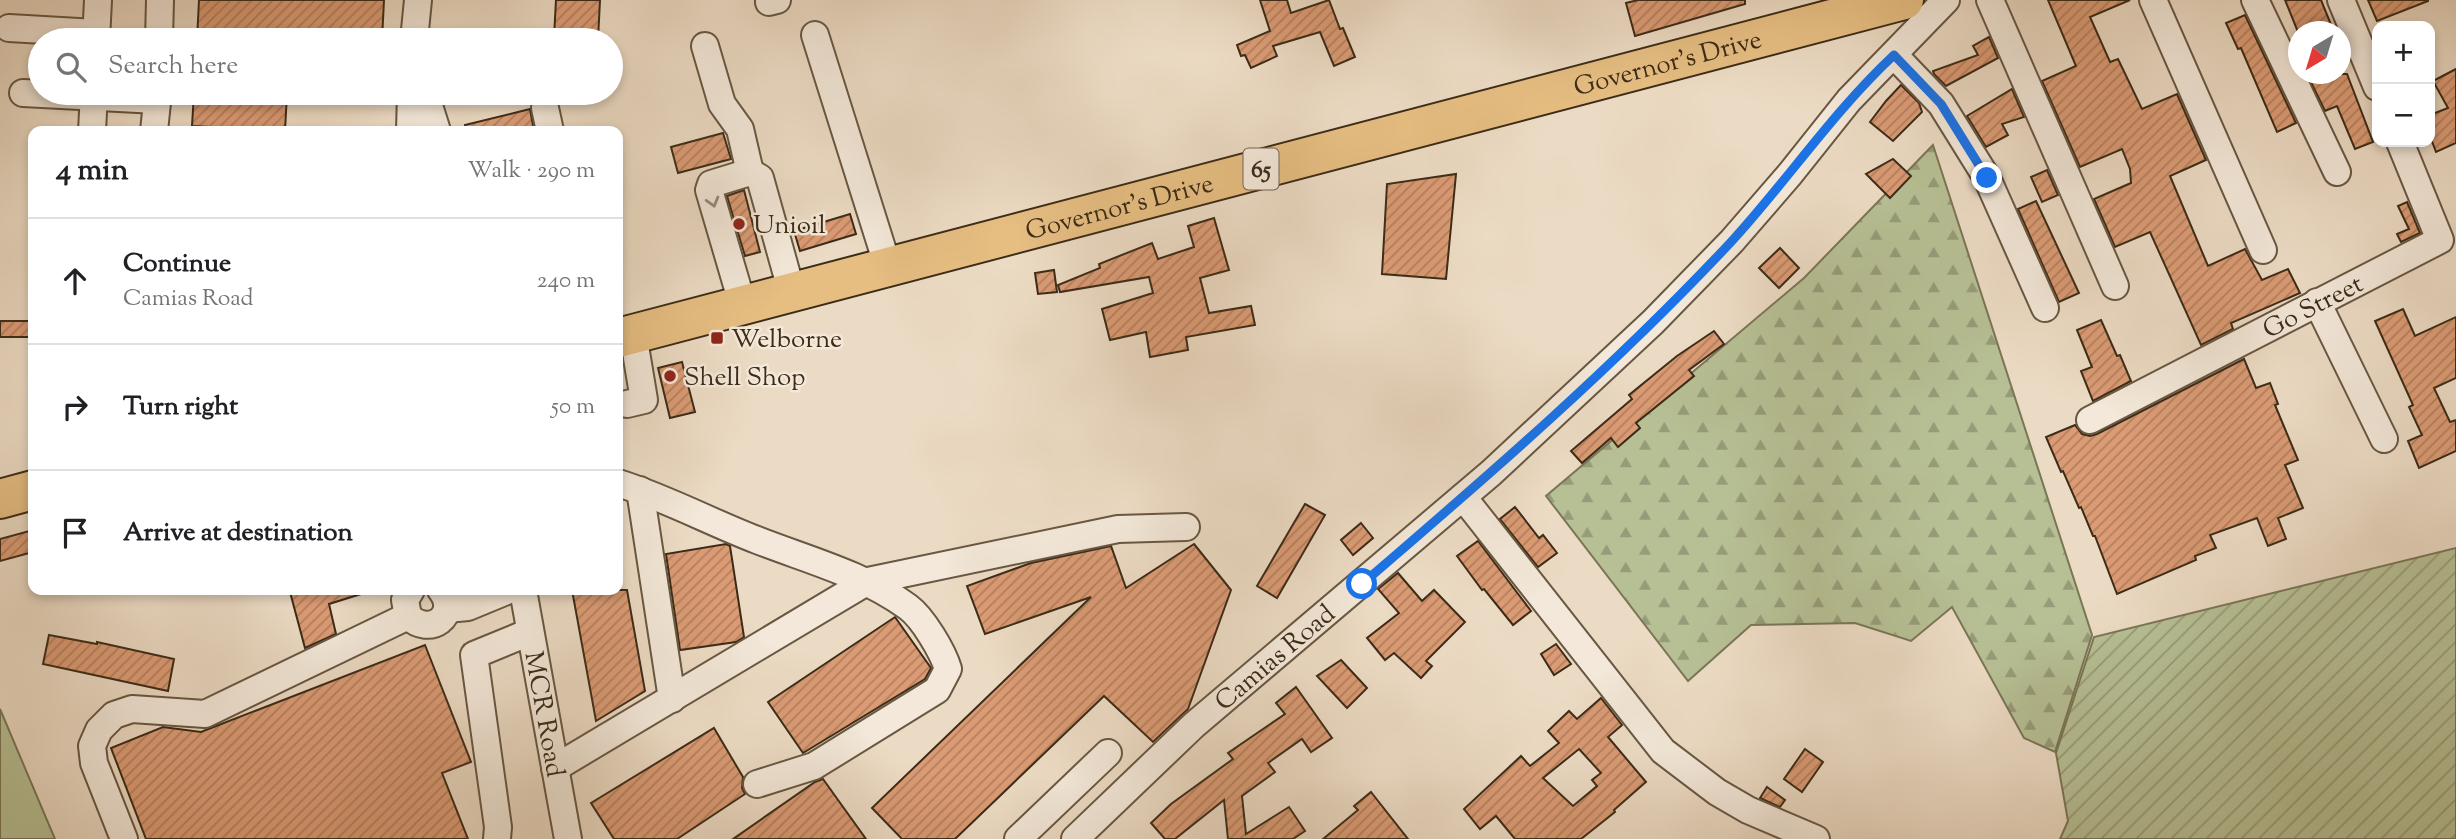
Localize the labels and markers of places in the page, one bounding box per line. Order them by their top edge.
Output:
place label: Unioil [753,208,826,245]
marker: Unioil [731,216,747,232]
place label: Welborne [731,322,842,359]
marker: Welborne [709,330,725,346]
place label: Shell Shop [684,360,805,397]
marker: Shell Shop [662,368,678,384]

